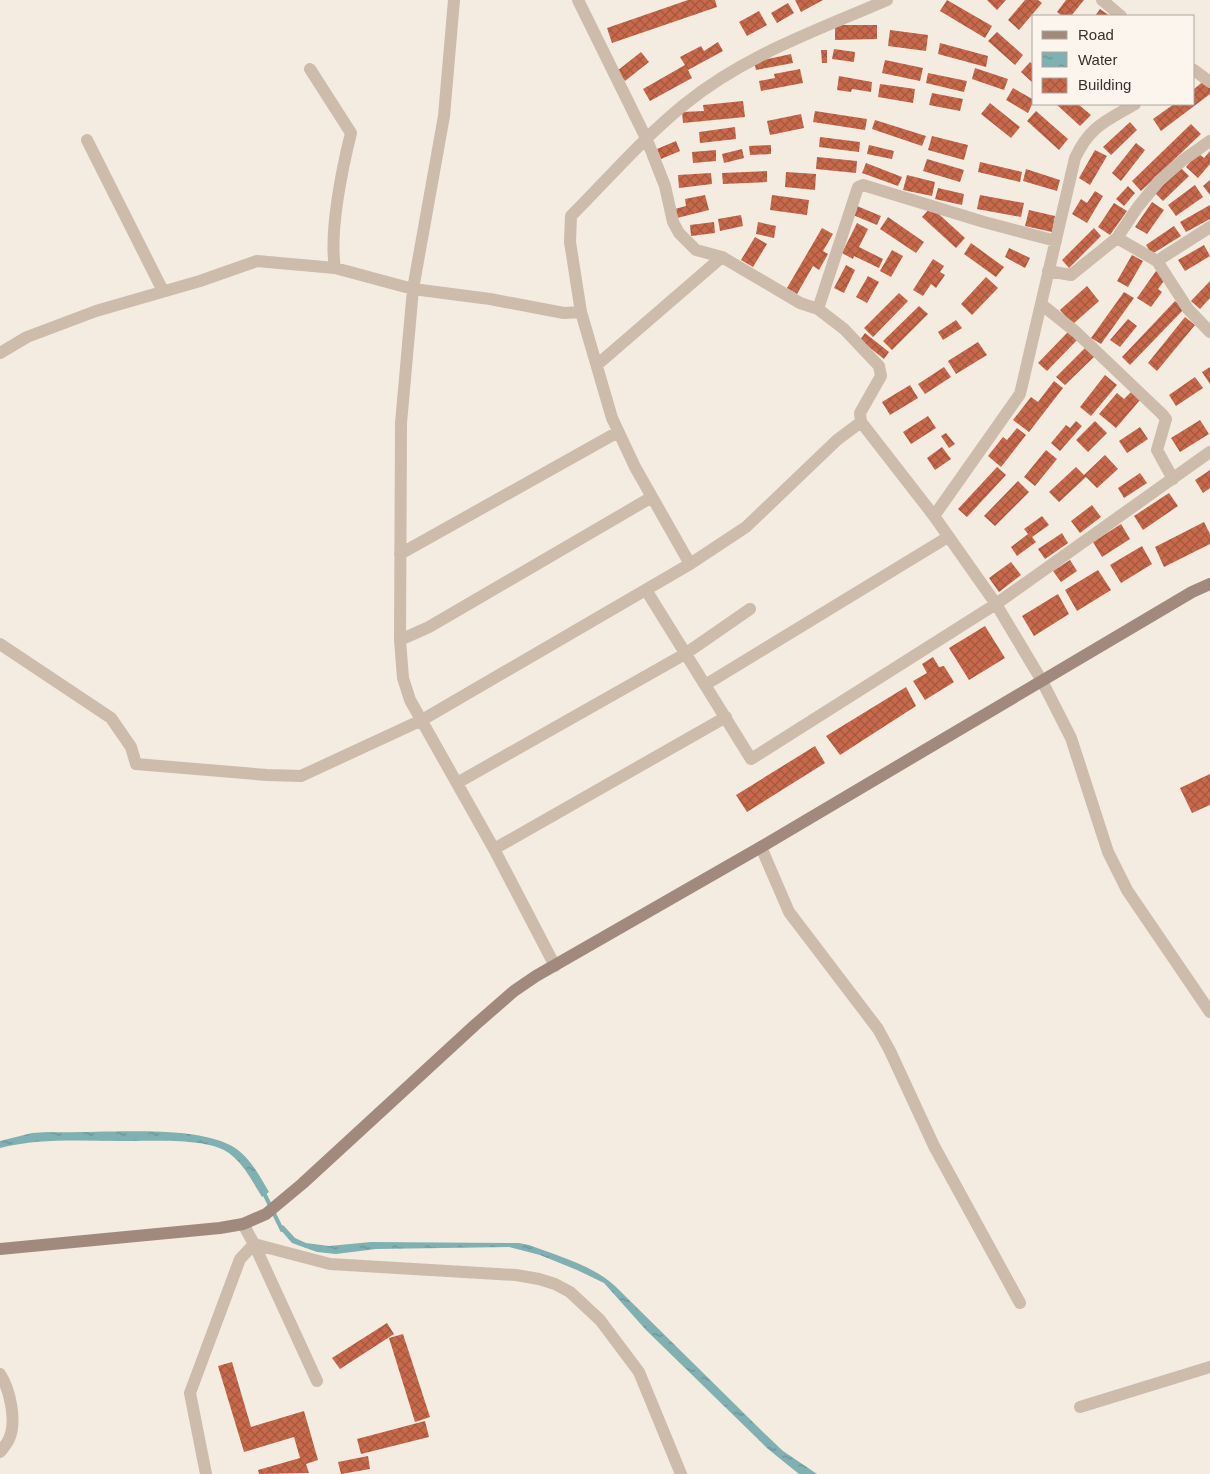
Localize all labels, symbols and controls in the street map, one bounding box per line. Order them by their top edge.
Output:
legend [1032,15,1195,105]
text: Road [1078,26,1114,43]
text: Water [1078,51,1117,68]
text: Building [1078,76,1131,93]

